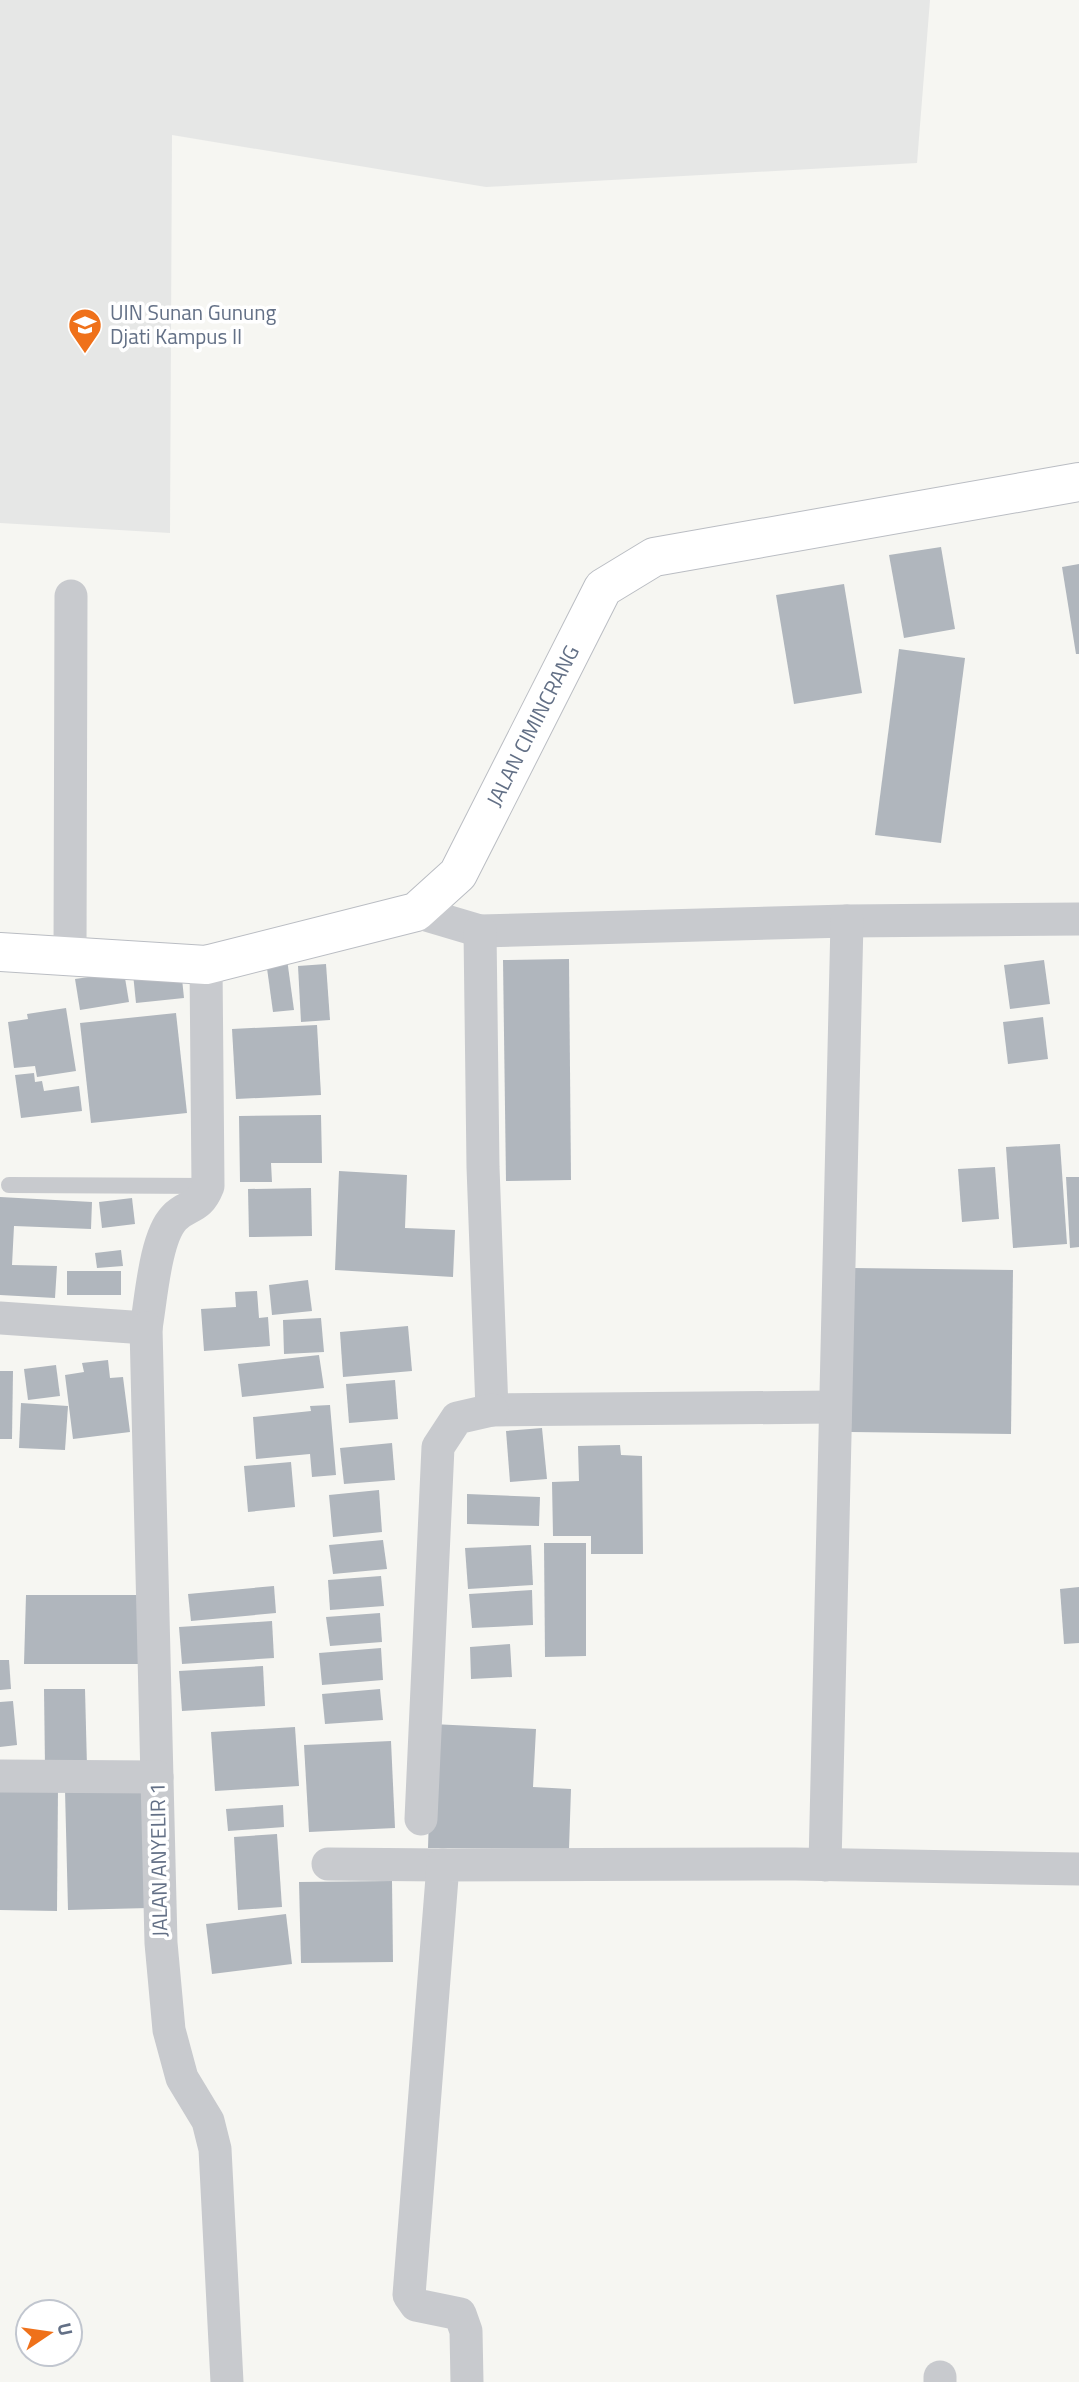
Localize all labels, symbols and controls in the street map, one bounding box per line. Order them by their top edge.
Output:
place label: UIN Sunan Gunung Djati Kampus II [110,296,277,352]
school or university icon: UIN Sunan Gunung Djati Kampus II [66,306,104,355]
street label: JALAN CIMINCRANG [478,639,587,812]
street label: JALAN ANYELIR 1 [141,1783,175,1937]
north arrow [14,2298,84,2368]
text: U [51,2320,82,2338]

